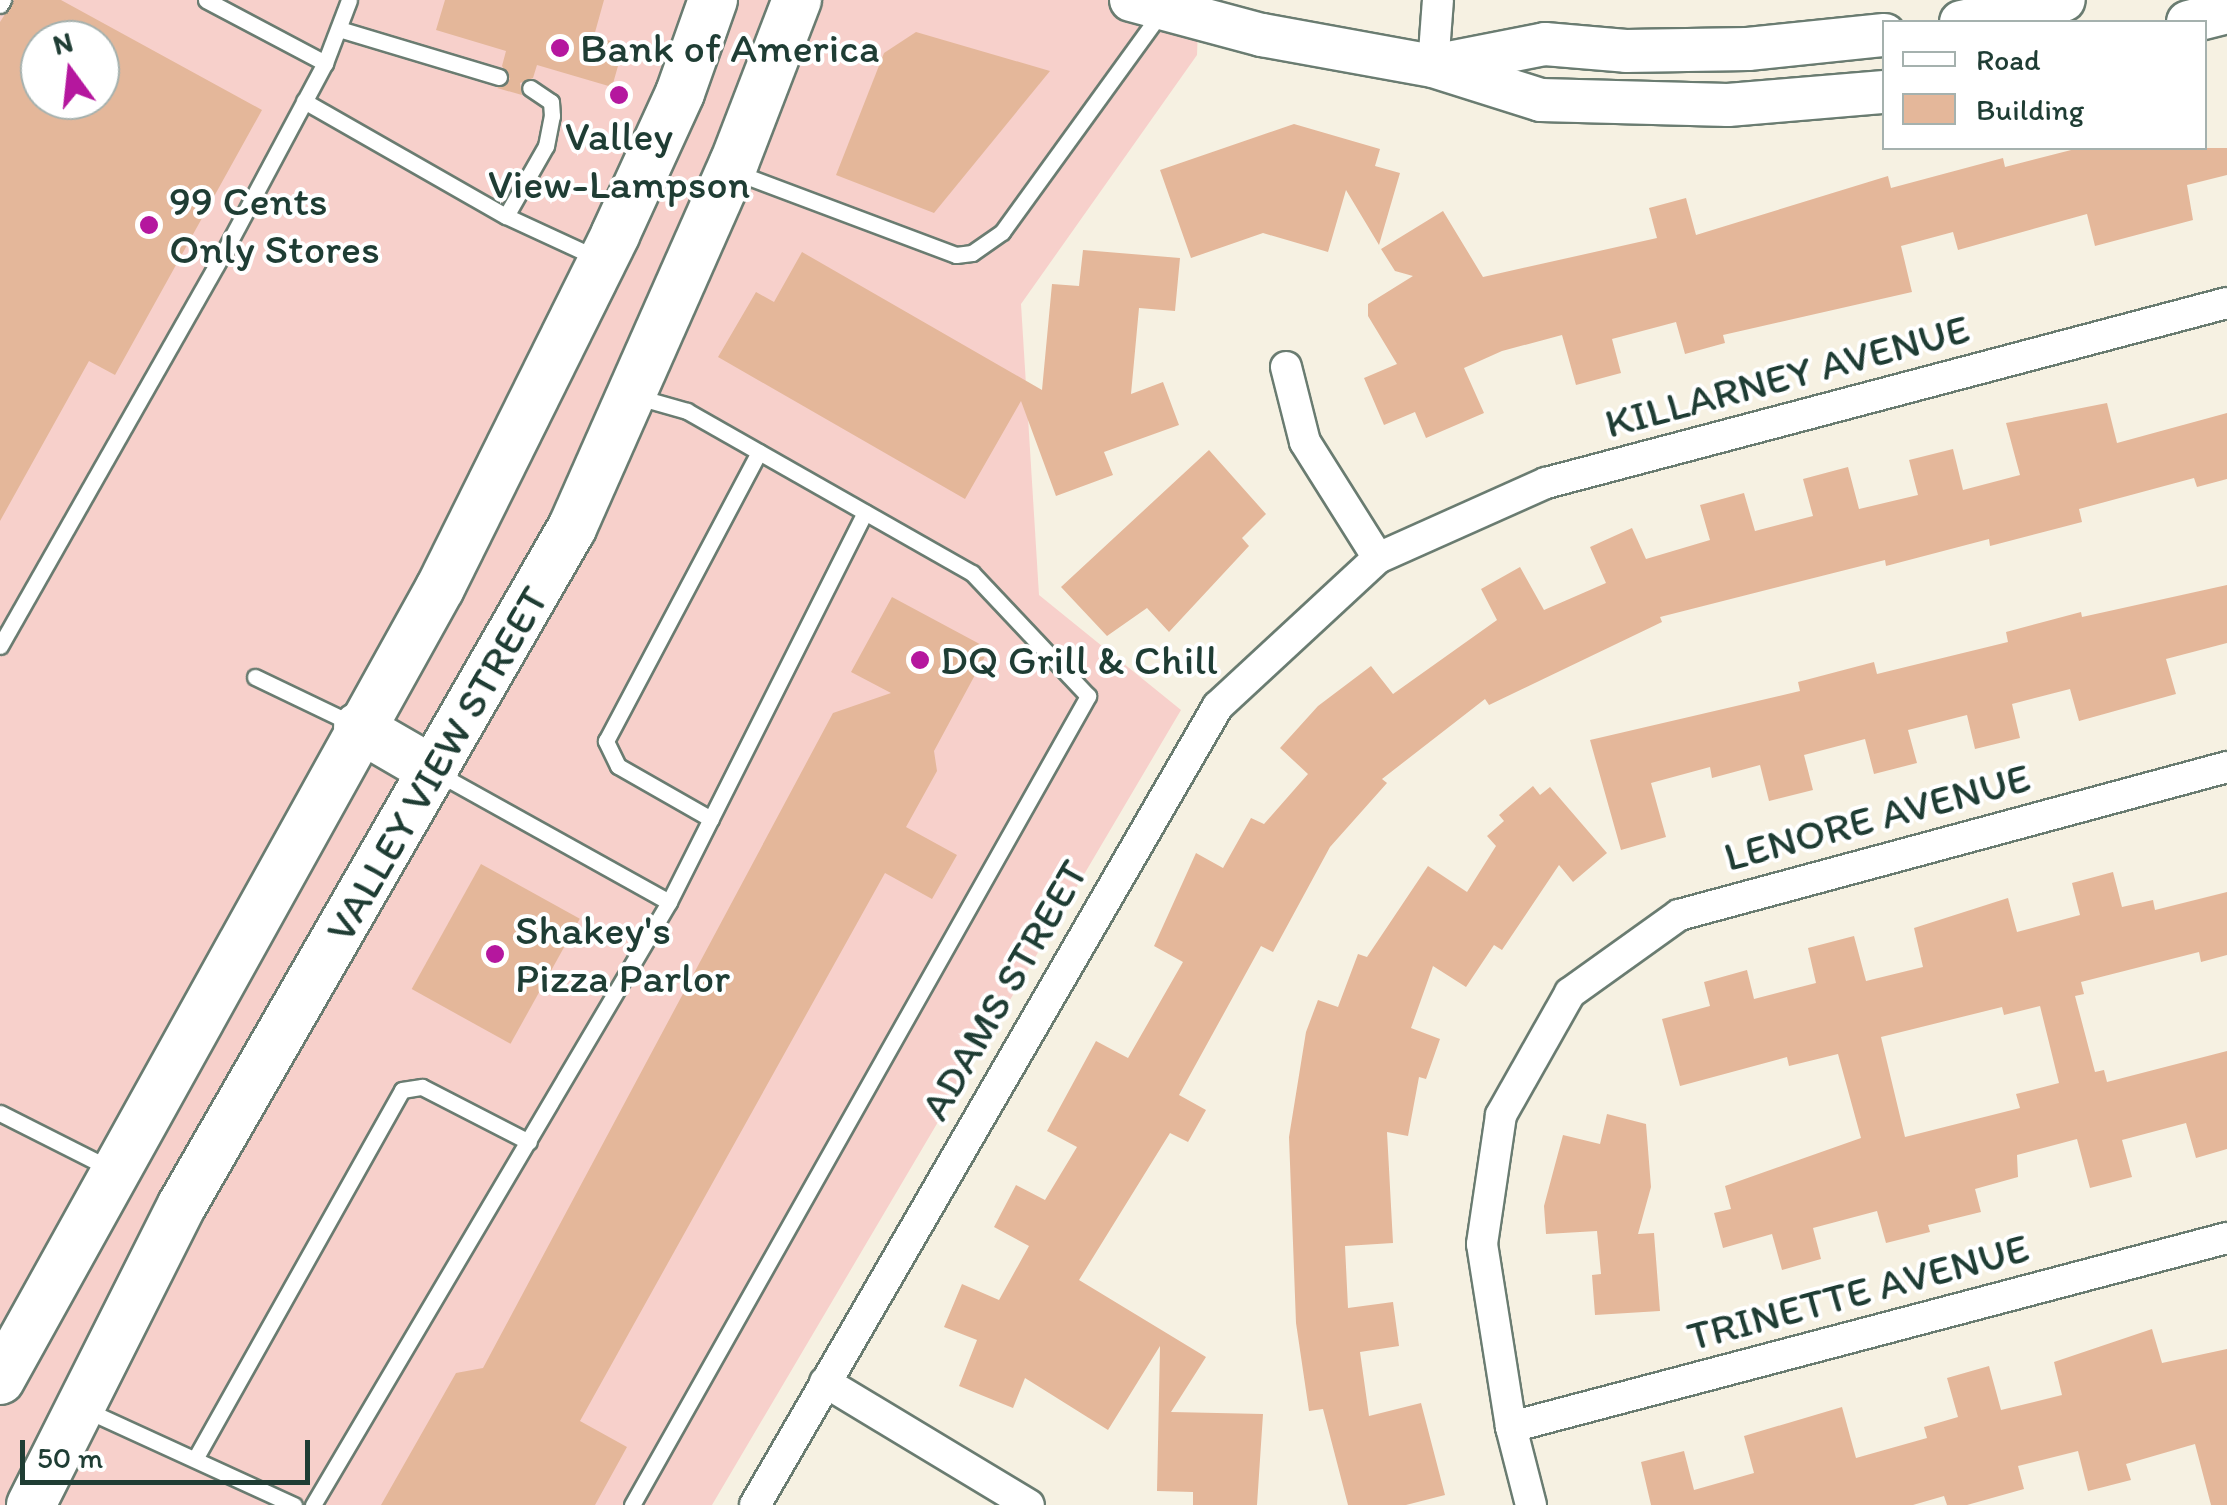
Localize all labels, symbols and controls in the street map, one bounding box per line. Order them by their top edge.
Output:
north arrow [20,20,120,120]
legend [1882,20,2207,150]
place label: Bank of America [580,23,881,73]
text: N [49,24,76,62]
marker: Bank of America [549,37,571,59]
text: Road [1976,41,2041,78]
marker: Valley View-Lampson [608,84,630,106]
text: Building [1976,91,2084,128]
place label: Valley View-Lampson [488,111,750,210]
place label: 99 Cents Only Stores [169,176,380,274]
marker: 99 Cents Only Stores [138,214,160,236]
street label: KILLARNEY AVENUE [1599,303,1975,449]
street label: VALLEY VIEW STREET [315,577,559,951]
place label: DQ Grill & Chill [940,635,1218,685]
marker: DQ Grill & Chill [909,649,931,671]
street label: LENORE AVENUE [1719,752,2035,882]
street label: ADAMS STREET [909,851,1099,1129]
place label: Shakey's Pizza Parlor [515,905,730,1004]
marker: Shakey's Pizza Parlor [484,943,506,965]
street label: TRINETTE AVENUE [1682,1222,2034,1362]
scale bar [25,1420,315,1482]
text: 50 m [37,1439,103,1476]

